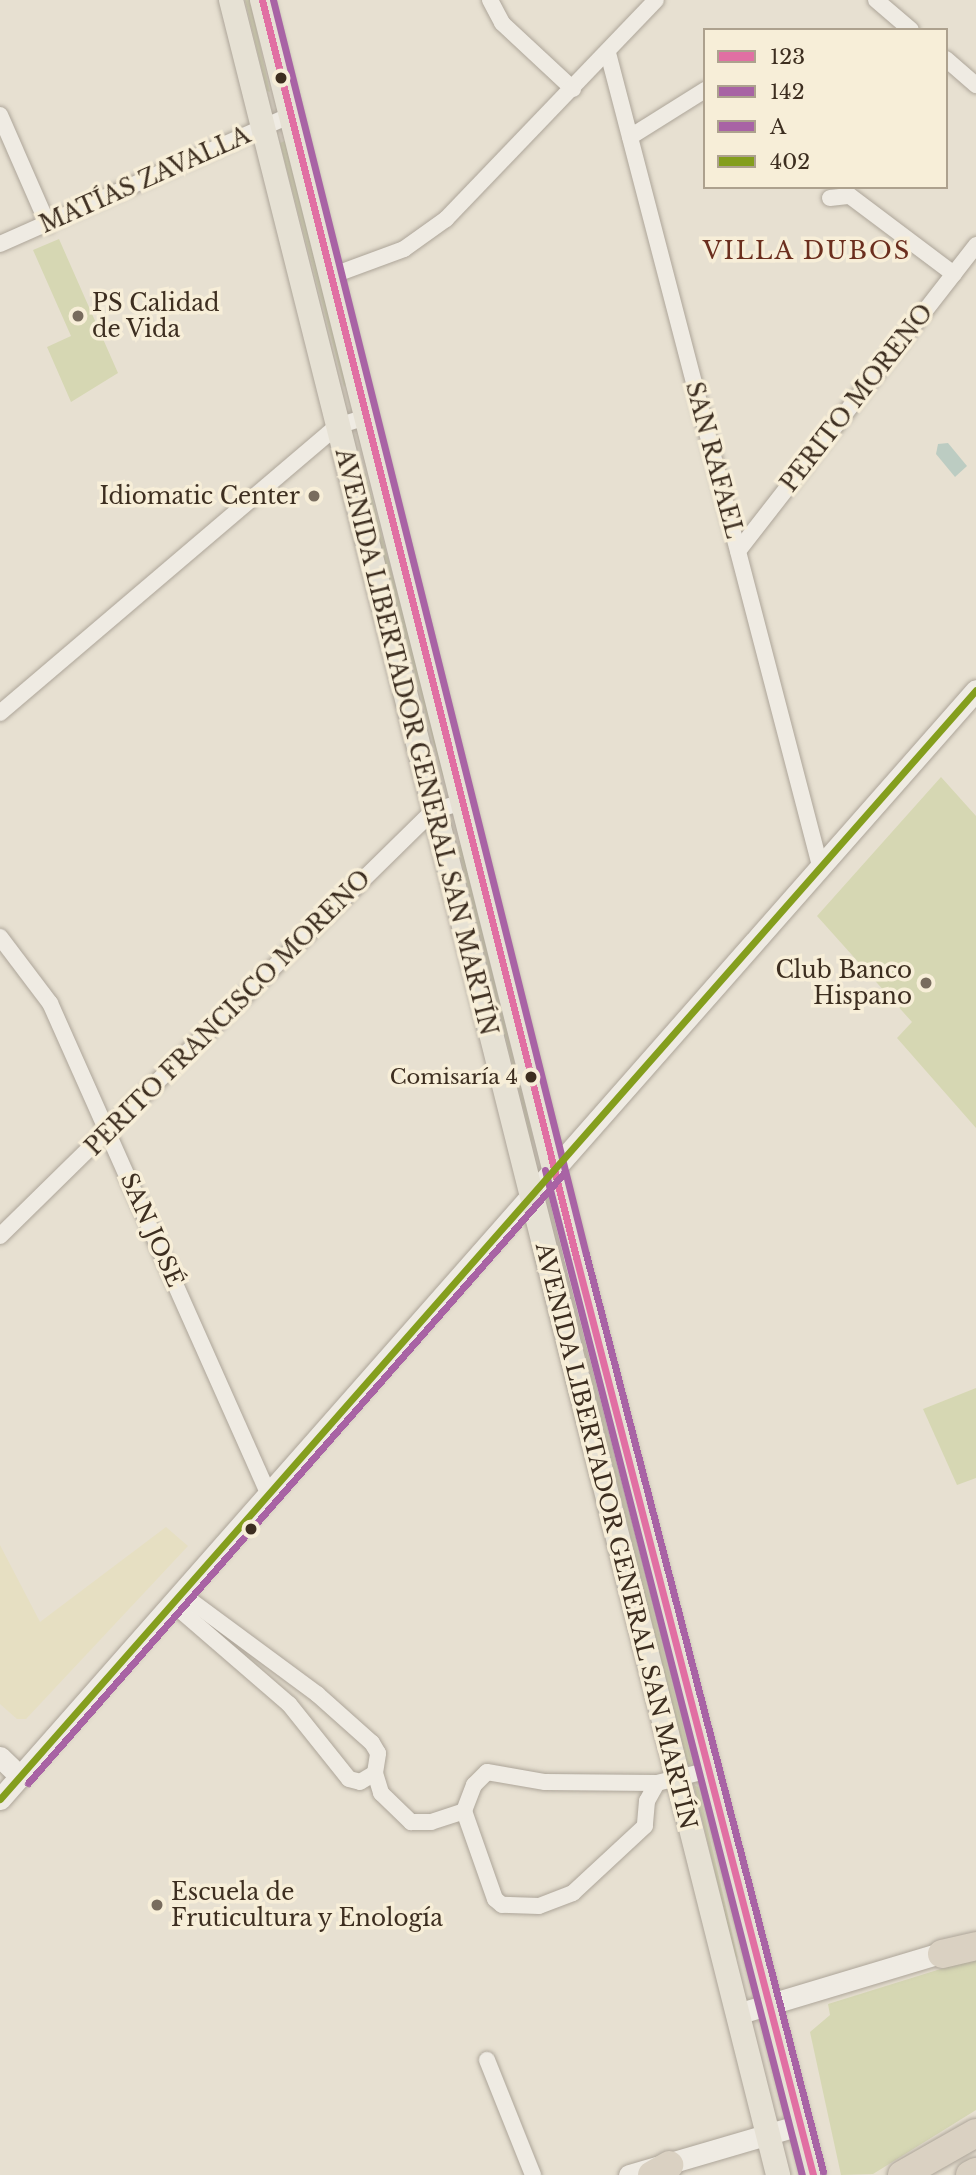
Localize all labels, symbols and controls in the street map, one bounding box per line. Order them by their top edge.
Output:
legend [703,28,948,189]
text: 123 [770,44,805,70]
unlabelled marker [274,71,288,85]
text: 142 [770,79,805,105]
text: A [770,114,786,140]
street label: MATÍAS ZAVALLA [36,121,254,239]
text: 402 [770,149,810,175]
district label: VILLA DUBOS [704,237,910,265]
place label: PS Calidad de Vida [92,289,220,343]
street label: PERITO MORENO [775,299,939,497]
marker: PS Calidad de Vida [70,308,86,324]
street label: SAN RAFAEL [680,379,748,541]
street label: AVENIDA LIBERTADOR GENERAL SAN MARTÍN [329,445,503,1039]
place label: Idiomatic Center [99,482,300,510]
marker: Idiomatic Center [306,488,322,504]
street label: PERITO FRANCISCO MORENO [80,865,376,1161]
place label: Club Banco Hispano [775,956,912,1010]
marker: Club Banco Hispano [918,975,934,991]
place label: Comisaría 4 [389,1064,518,1090]
marker: Comisaría 4 [524,1070,538,1084]
street label: SAN JOSÉ [115,1169,189,1291]
street label: AVENIDA LIBERTADOR GENERAL SAN MARTÍN [529,1239,703,1833]
unlabelled marker [244,1522,258,1536]
place label: Escuela de Fruticultura y Enología [171,1878,445,1932]
marker: Escuela de Fruticultura y Enología [149,1897,165,1913]

